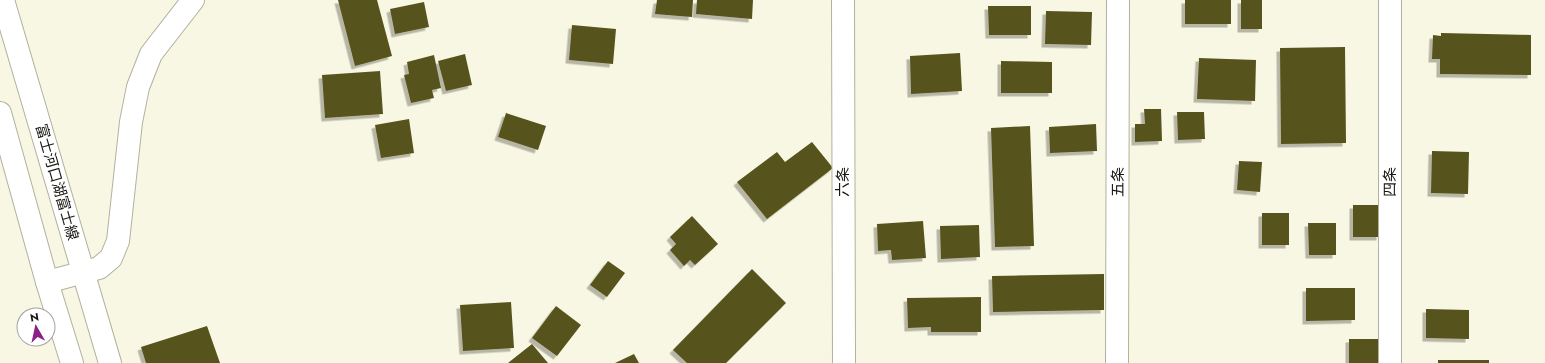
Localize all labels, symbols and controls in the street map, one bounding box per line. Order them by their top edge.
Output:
street label: 富士河口湖富士線 [30,121,84,243]
street label: 六条 [832,167,854,197]
street label: 五条 [1107,167,1129,197]
street label: 四条 [1379,167,1401,197]
north arrow [16,307,56,347]
text: N [29,309,40,326]

